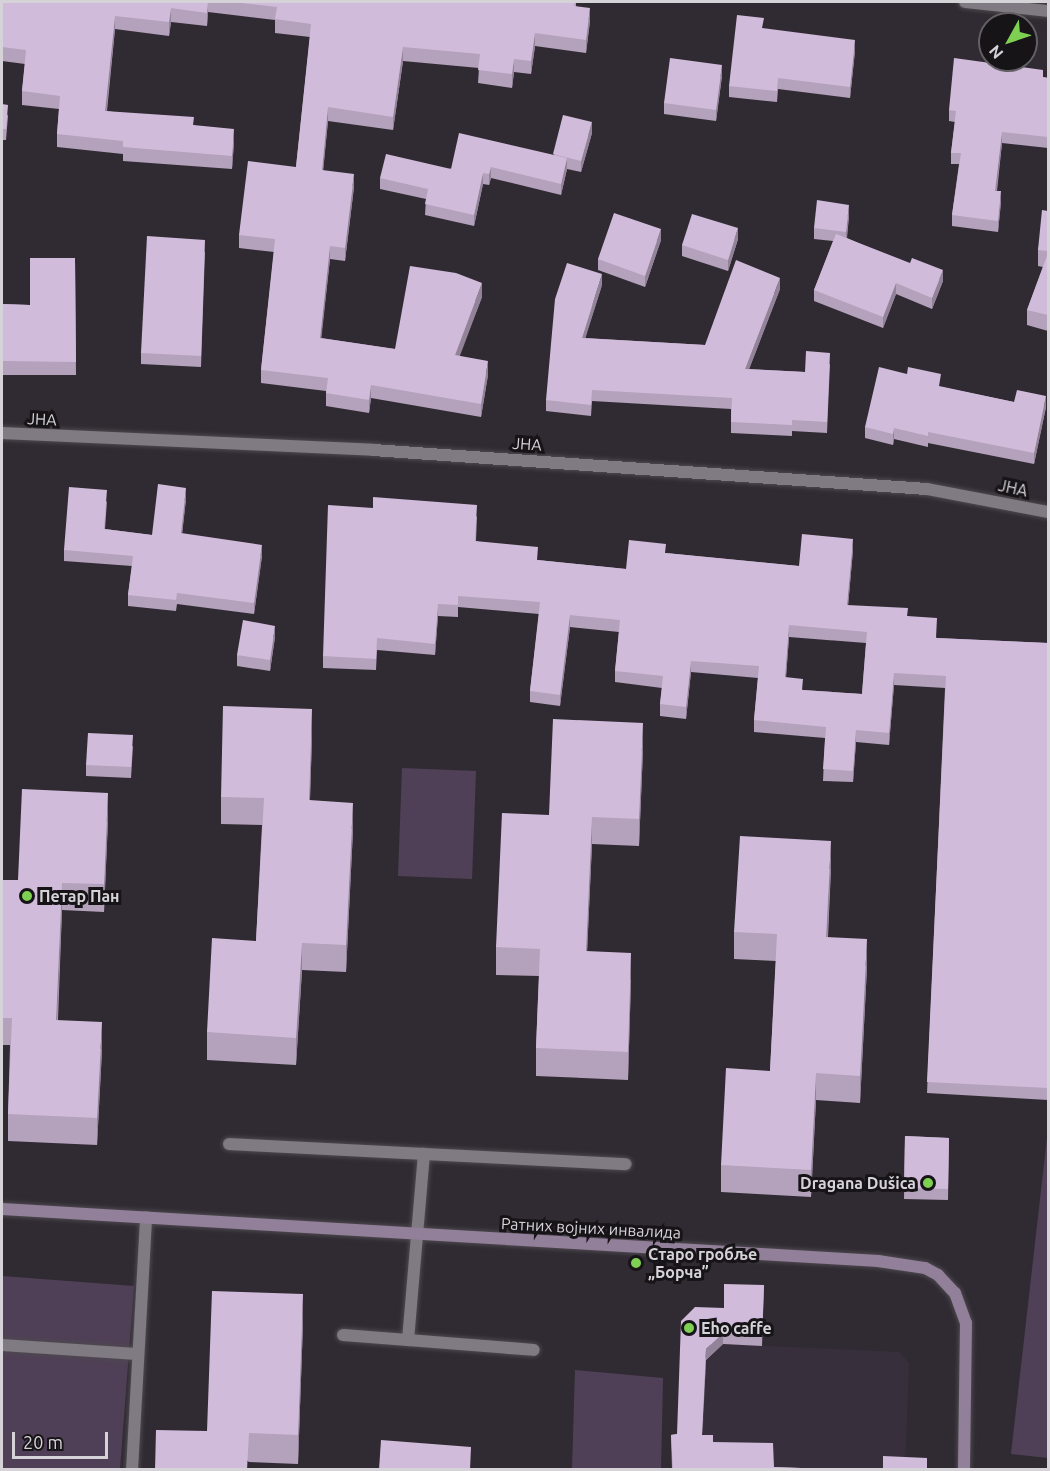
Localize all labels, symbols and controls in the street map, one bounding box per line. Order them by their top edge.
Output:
north arrow [978,12,1038,72]
text: N [985,42,1006,63]
street label: ЈНА [27,409,57,429]
street label: ЈНА [512,433,542,455]
street label: ЈНА [997,476,1029,500]
place label: Петар Пан [39,886,120,906]
marker: Петар Пан [20,889,34,903]
place label: Dragana Dušica [800,1173,916,1193]
marker: Dragana Dušica [921,1176,935,1190]
street label: Ратних војних инвалида [500,1214,682,1242]
place label: Старо гробље „Борча” [648,1244,757,1282]
marker: Старо гробље „Борча” [629,1256,643,1270]
place label: Eho caffe [701,1318,772,1338]
marker: Eho caffe [682,1321,696,1335]
scale bar [15,1420,111,1458]
text: 20 m [23,1432,63,1452]

